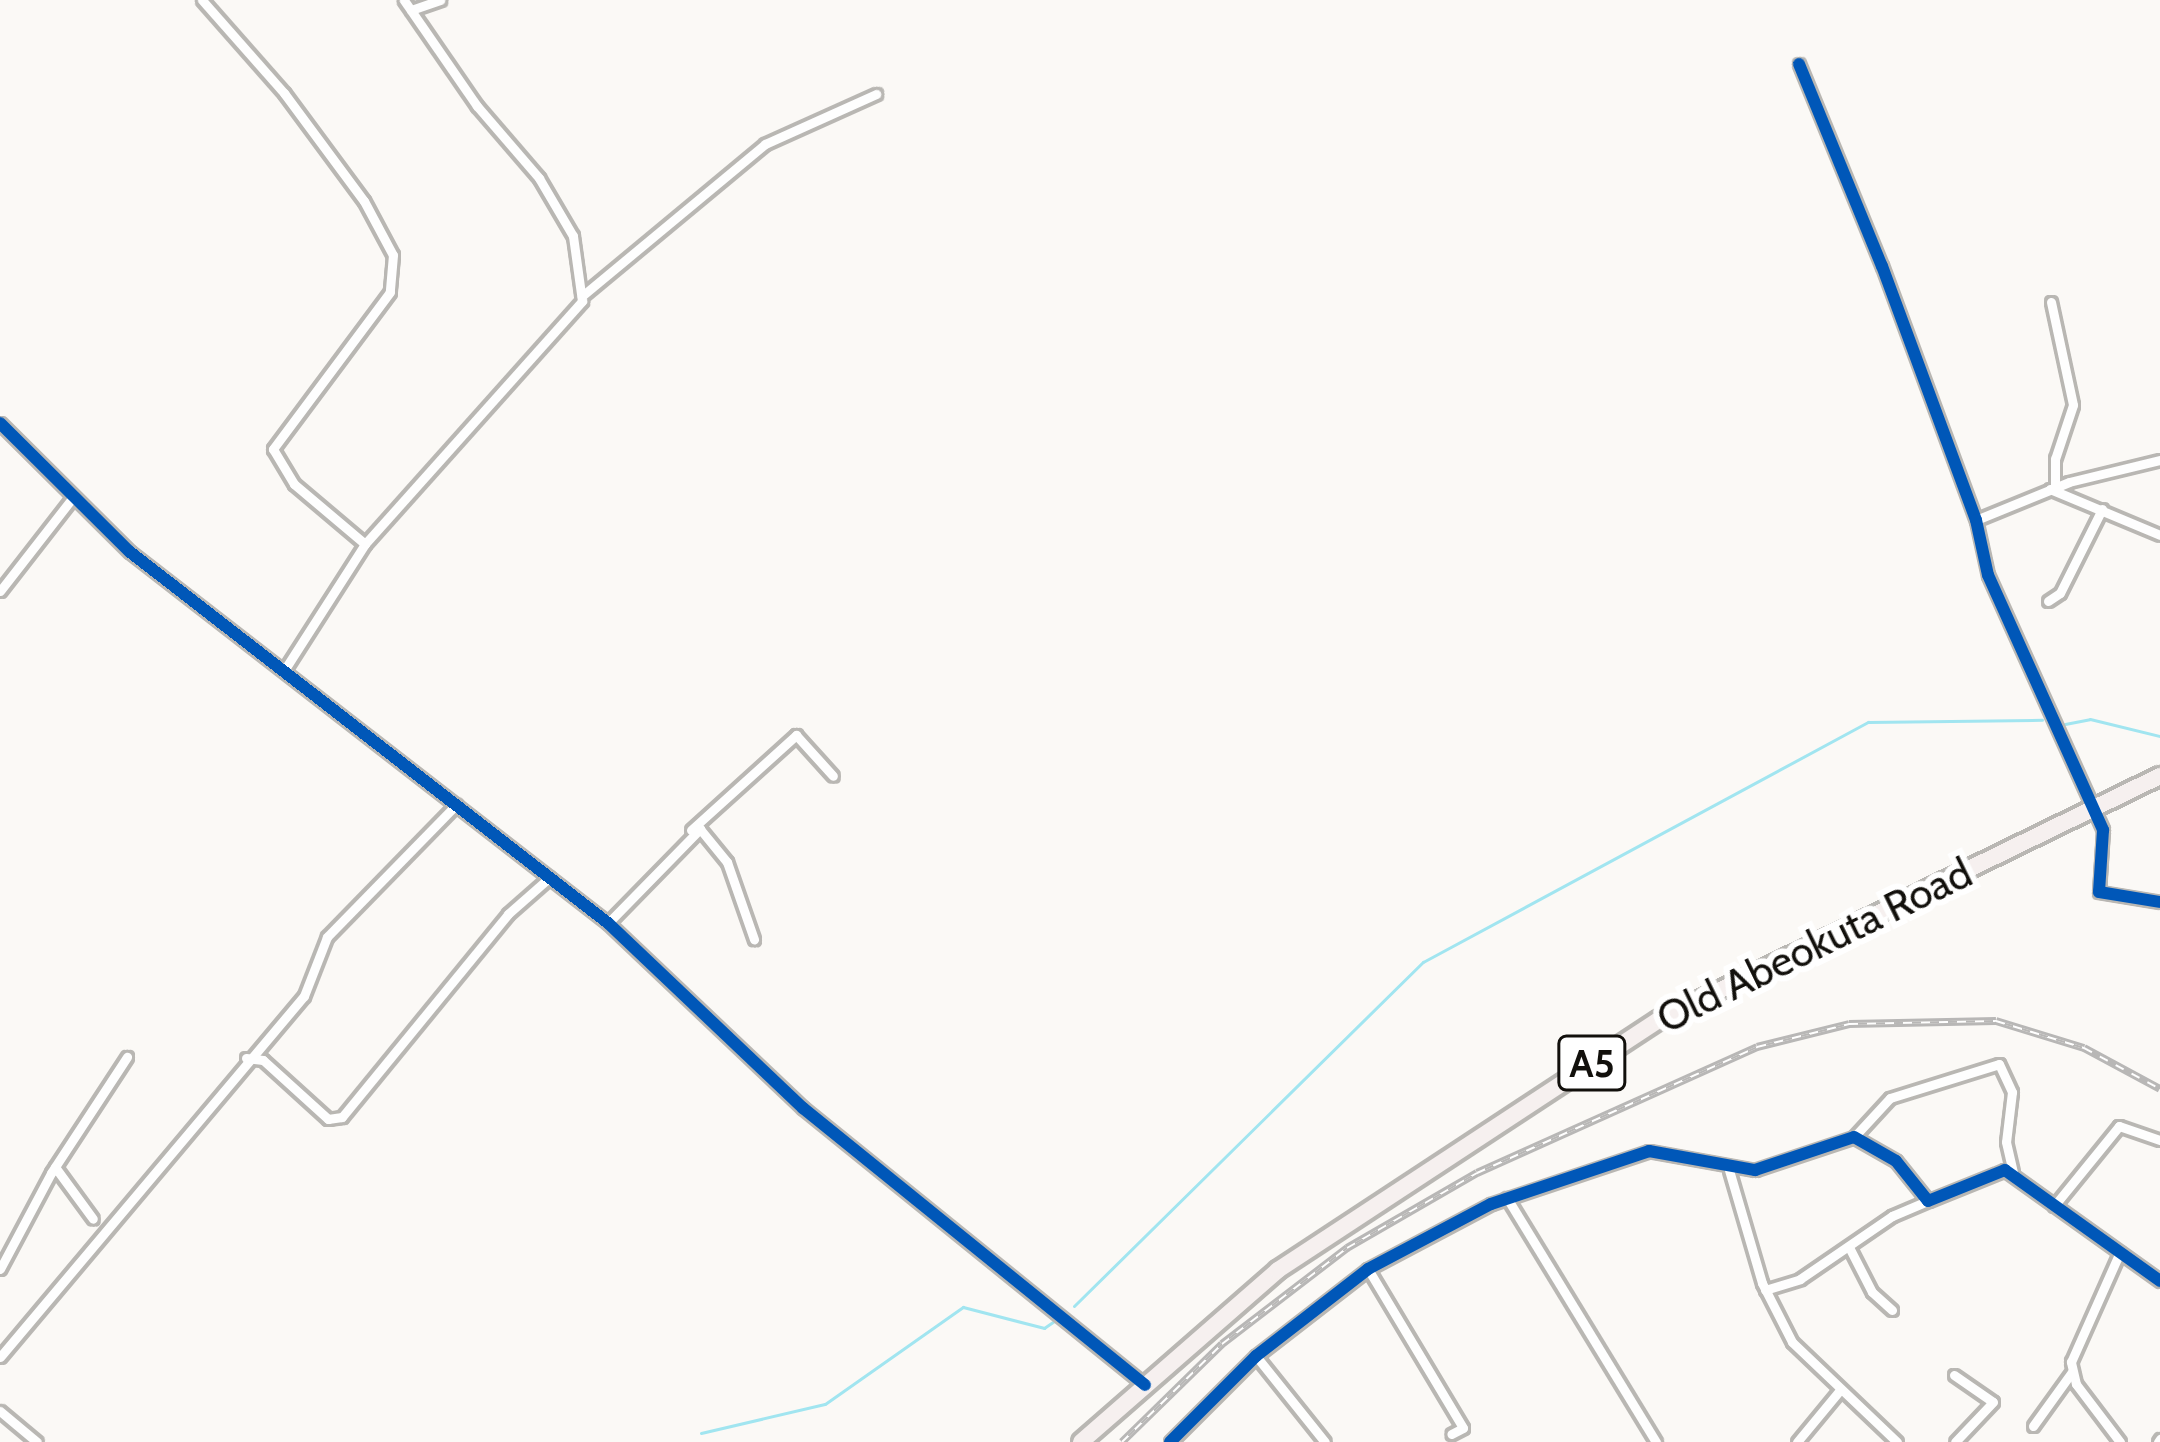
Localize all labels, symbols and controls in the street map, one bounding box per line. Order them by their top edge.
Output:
street label: Old Abeokuta Road [1648,847,1980,1043]
road number: A5 [1556,1030,1628,1096]

